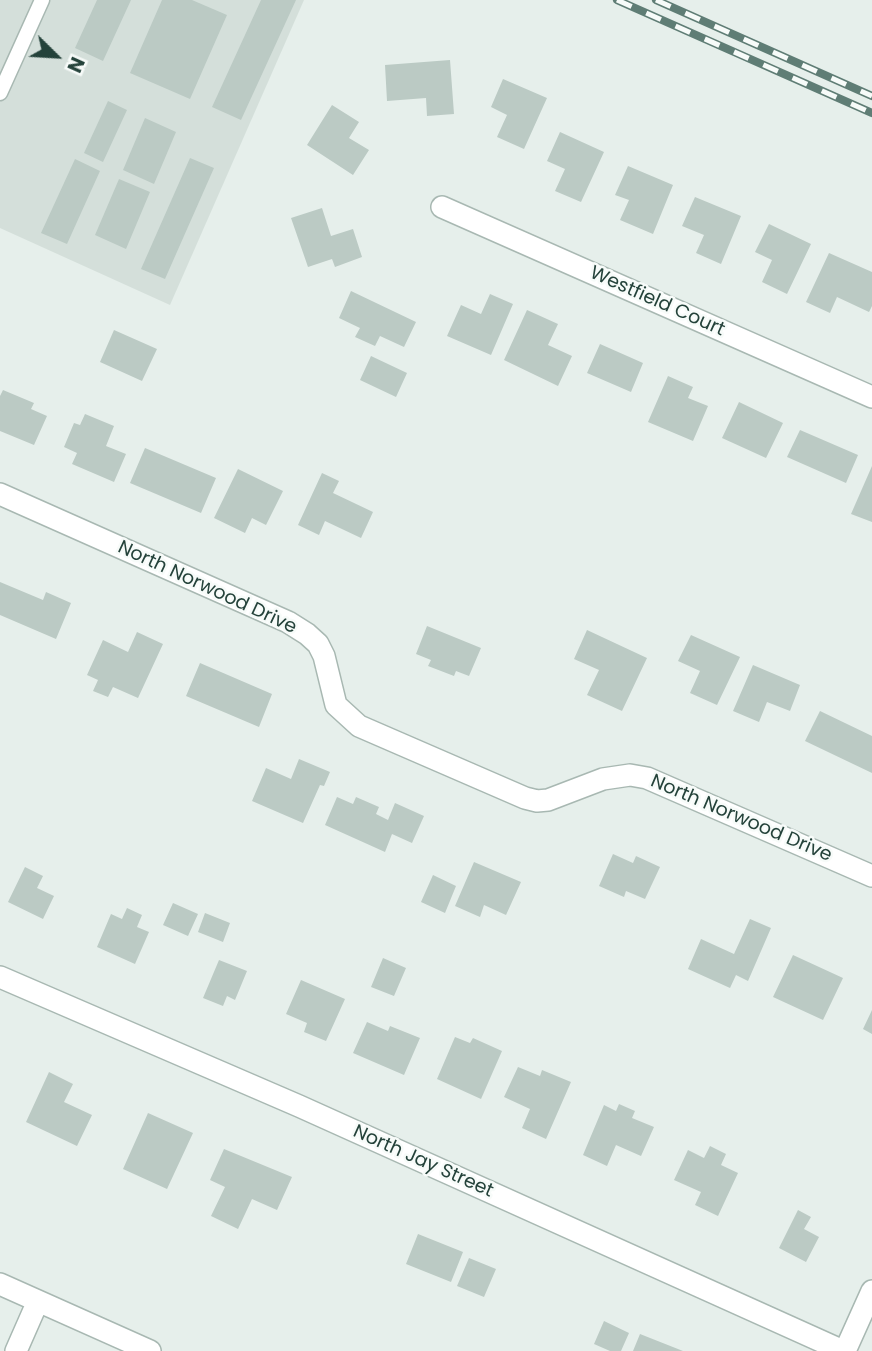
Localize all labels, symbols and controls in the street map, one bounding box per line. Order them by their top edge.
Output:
north arrow [21,21,91,91]
text: N [60,53,91,77]
street label: Westfield Court [586,262,728,342]
street label: North Norwood Drive [114,537,300,639]
street label: North Norwood Drive [647,770,835,868]
street label: North Jay Street [349,1121,497,1203]

